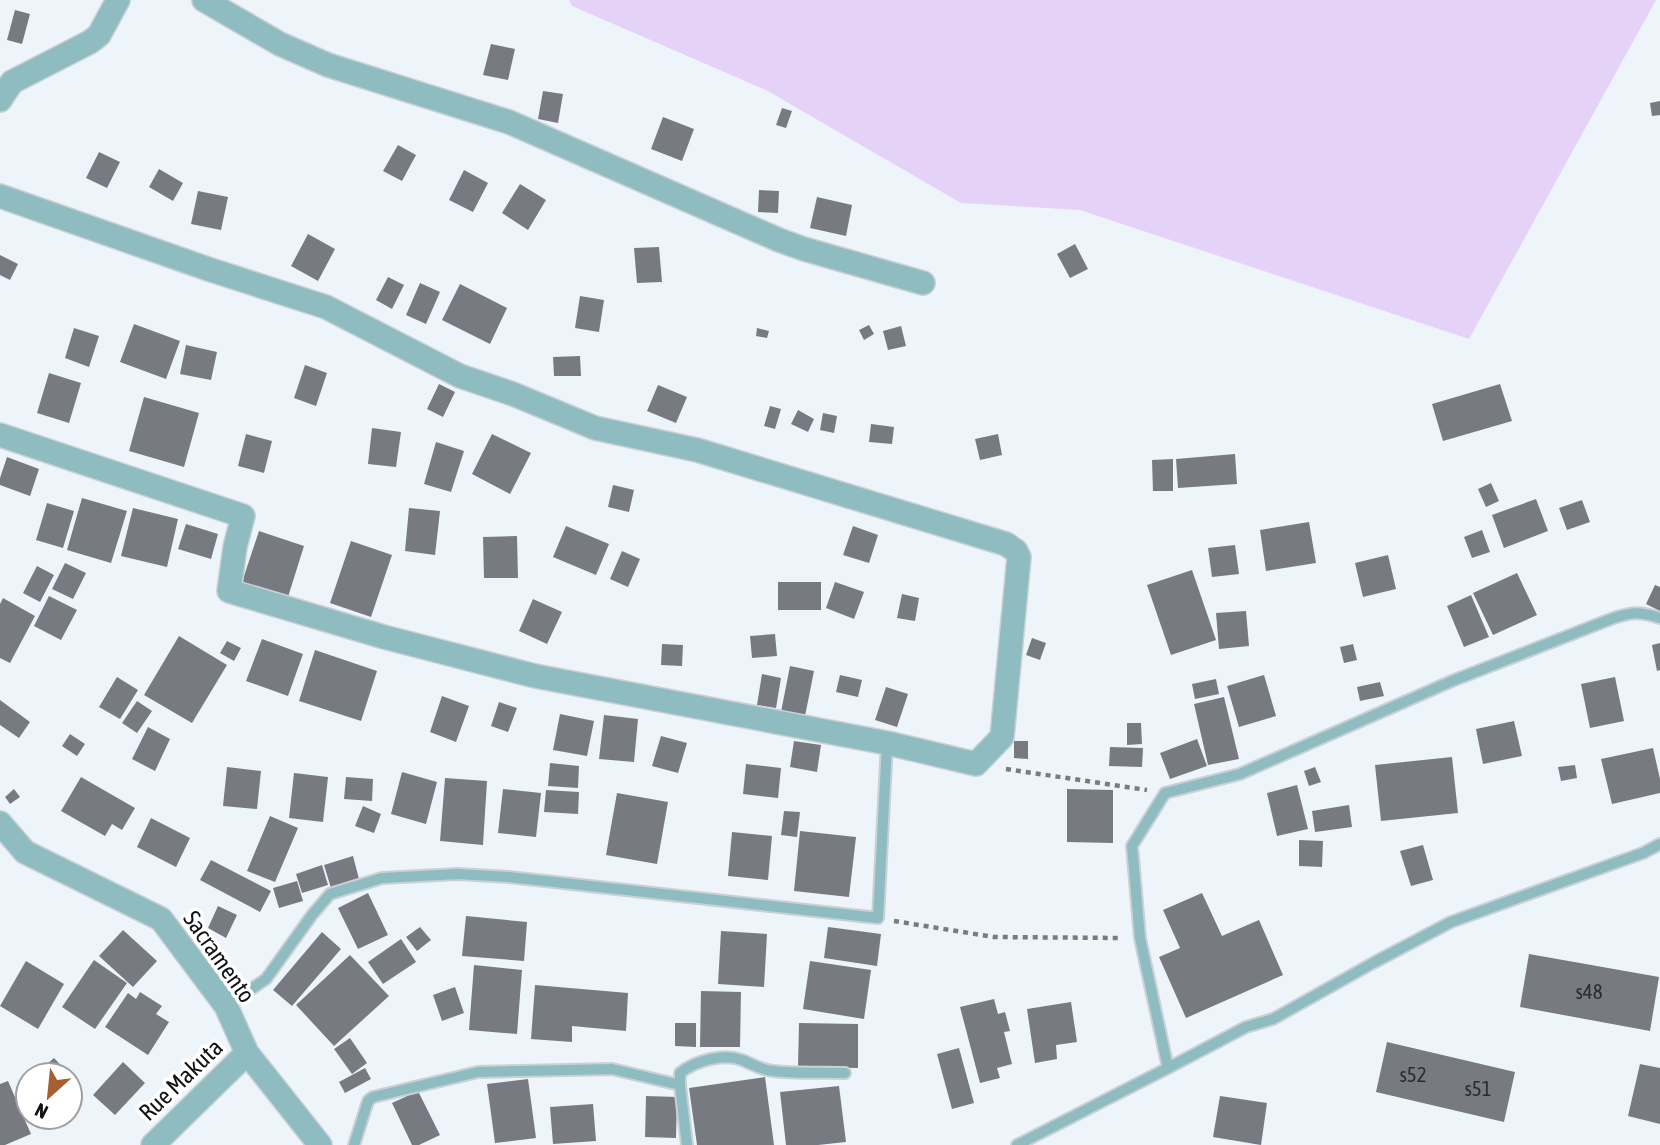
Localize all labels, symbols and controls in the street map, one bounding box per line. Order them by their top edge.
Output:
street label: Sacramento [178,906,261,1008]
house number: s48 [1575,979,1603,1003]
street label: Rue Makuta [133,1033,228,1126]
north arrow [14,1061,84,1131]
house number: s52 [1399,1062,1427,1086]
house number: s51 [1464,1076,1492,1100]
text: N [31,1099,51,1123]

